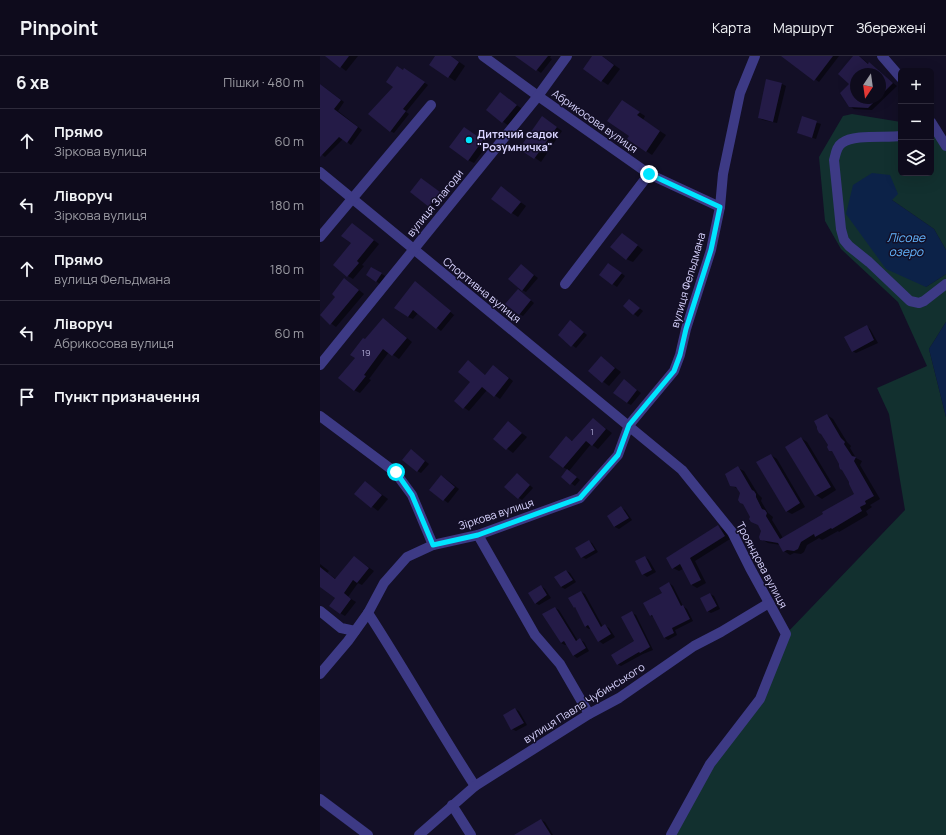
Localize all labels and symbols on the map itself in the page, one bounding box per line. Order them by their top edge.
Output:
north arrow [850,68,886,104]
street label: Абрикосова вулиця [549,85,641,156]
place label: Дитячий садок "Розумничка" [477,126,559,154]
marker: Дитячий садок "Розумничка" [464,135,474,145]
route end [640,165,658,183]
street label: вулиця Злагоди [403,166,466,239]
water label: Лісове озеро [887,229,926,260]
street label: вулиця Фельдмана [667,230,708,329]
street label: Спортивна вулиця [440,253,525,326]
house number: 19 [361,346,371,359]
house number: 1 [590,425,594,438]
route start [387,463,405,481]
street label: Зіркова вулиця [456,494,536,533]
street label: Трояндова вулиця [733,519,792,611]
street label: вулиця Павла Чубинського [520,659,648,746]

